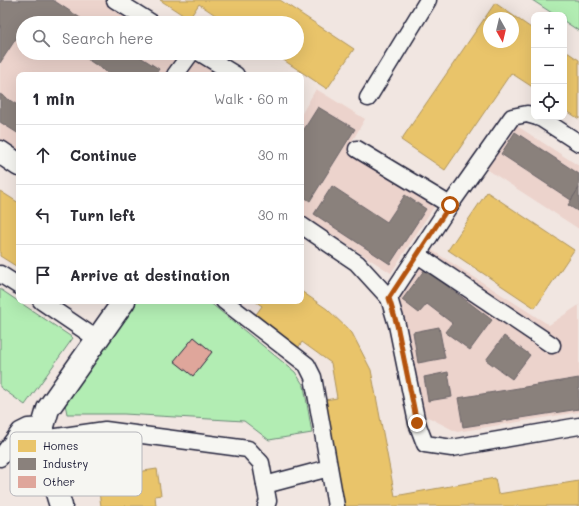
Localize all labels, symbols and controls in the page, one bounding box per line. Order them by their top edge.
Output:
north arrow [483,12,519,48]
map controls [531,12,567,120]
button: + [531,12,567,48]
search box [16,16,304,60]
icon: search [30,27,52,49]
text: Search here [62,28,153,48]
button: − [531,48,567,84]
button: locate [531,84,567,120]
text: 1 min [32,87,75,109]
text: Walk · 60 m [214,90,288,107]
icon: ahead [32,144,54,166]
text: Continue [70,145,137,165]
text: 30 m [258,146,288,163]
route start [441,196,459,214]
icon: left [32,204,54,226]
text: Turn left [70,205,135,225]
text: 30 m [258,206,288,223]
icon: arrive [32,264,54,286]
text: Arrive at destination [70,265,230,285]
route end [408,414,426,432]
legend [10,432,142,496]
text: Homes [43,438,78,453]
text: Industry [43,456,89,471]
text: Other [43,474,75,489]

